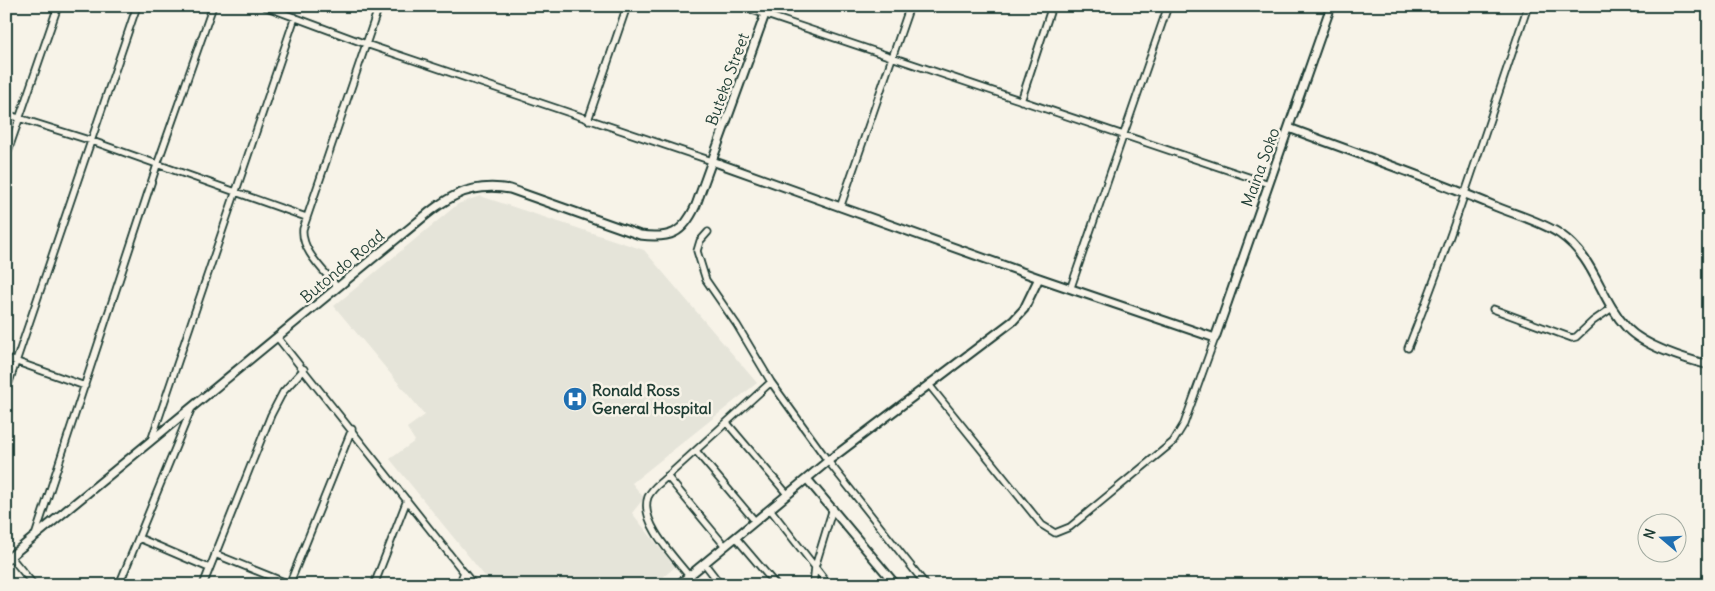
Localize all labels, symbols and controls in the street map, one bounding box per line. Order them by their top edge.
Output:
street label: Buteko Street [701,29,753,128]
street label: Maina Soko [1236,125,1284,209]
street label: Butondo Road [296,225,388,307]
place label: Ronald Ross General Hospital [592,380,712,419]
hospital icon: Ronald Ross General Hospital [562,386,588,412]
north arrow [1638,514,1688,564]
text: N [1640,526,1660,541]

